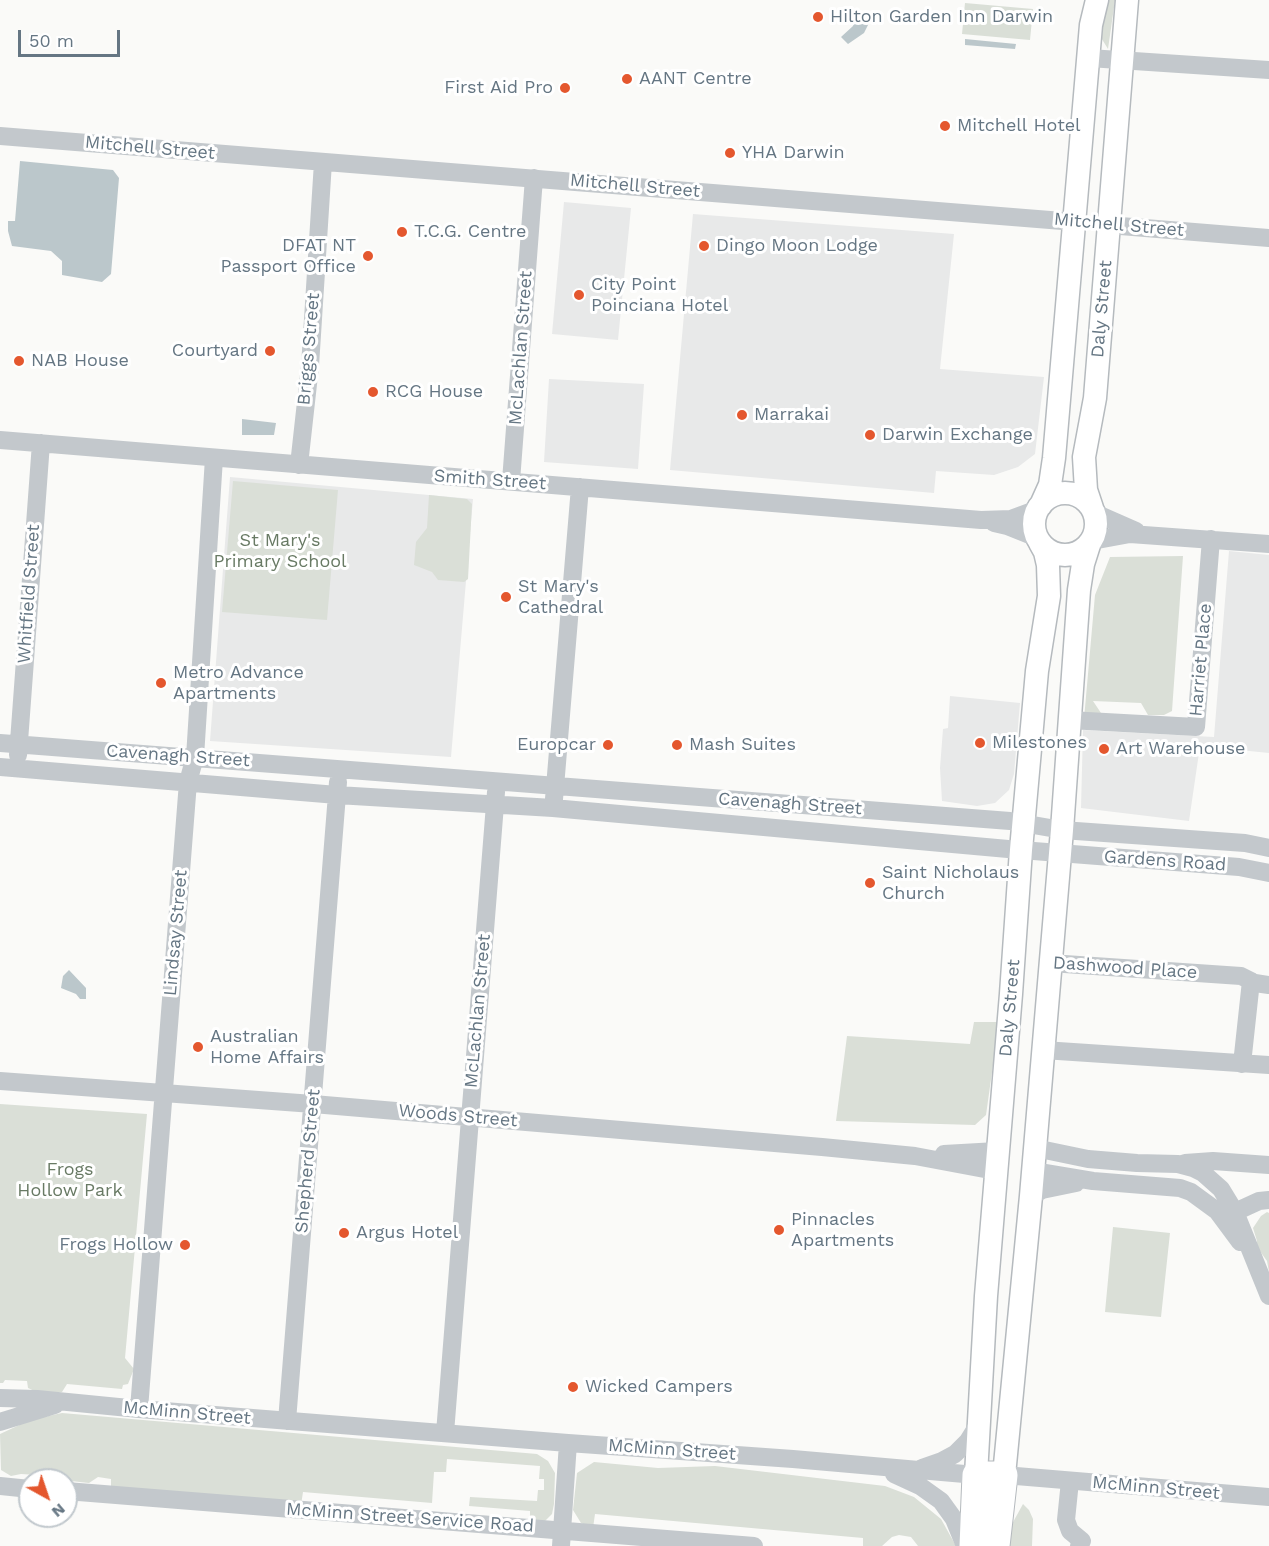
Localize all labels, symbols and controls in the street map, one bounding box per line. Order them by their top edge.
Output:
place label: Hilton Garden Inn Darwin [830,6,1053,28]
marker: Hilton Garden Inn Darwin [811,10,825,24]
scale bar [21,18,123,56]
text: 50 m [29,30,74,51]
place label: AANT Centre [639,68,752,90]
marker: AANT Centre [620,72,634,86]
place label: First Aid Pro [444,77,553,99]
marker: First Aid Pro [558,81,572,95]
place label: Mitchell Hotel [957,115,1081,137]
marker: Mitchell Hotel [938,119,952,133]
street label: Mitchell Street [84,132,216,164]
place label: YHA Darwin [742,142,845,164]
marker: YHA Darwin [723,146,737,160]
street label: Mitchell Street [569,170,701,202]
street label: Mitchell Street [1053,209,1185,241]
place label: T.C.G. Centre [414,221,526,243]
marker: T.C.G. Centre [395,225,409,239]
place label: DFAT NT Passport Office [220,235,356,278]
place label: Dingo Moon Lodge [716,235,878,257]
marker: Dingo Moon Lodge [697,239,711,253]
marker: DFAT NT Passport Office [361,249,375,263]
street label: Daly Street [1087,259,1117,359]
street label: McLachlan Street [505,270,537,426]
place label: City Point Poinciana Hotel [591,274,728,316]
marker: City Point Poinciana Hotel [572,288,586,302]
street label: Briggs Street [293,292,325,406]
place label: Courtyard [172,340,258,362]
marker: Courtyard [263,344,277,358]
place label: NAB House [31,350,129,372]
marker: NAB House [12,354,26,368]
place label: RCG House [385,381,483,403]
marker: RCG House [366,385,380,399]
place label: Marrakai [754,404,829,426]
marker: Marrakai [735,408,749,422]
place label: Darwin Exchange [882,424,1033,446]
marker: Darwin Exchange [863,428,877,442]
street label: Smith Street [433,465,547,495]
street label: Whitfield Street [13,524,45,664]
park label: St Mary's Primary School [213,530,347,572]
place label: St Mary's Cathedral [518,576,603,618]
marker: St Mary's Cathedral [499,590,513,604]
street label: Harriet Place [1185,602,1217,718]
place label: Metro Advance Apartments [173,662,304,704]
marker: Metro Advance Apartments [154,676,168,690]
place label: Milestones [992,732,1087,754]
place label: Europcar [517,734,596,756]
place label: Mash Suites [689,734,796,756]
marker: Milestones [973,736,987,750]
marker: Europcar [601,738,615,752]
marker: Mash Suites [670,738,684,752]
place label: Art Warehouse [1116,738,1245,760]
street label: Cavenagh Street [105,740,251,772]
marker: Art Warehouse [1097,742,1111,756]
street label: Cavenagh Street [717,788,863,820]
street label: Gardens Road [1103,846,1227,876]
place label: Saint Nicholaus Church [882,862,1019,904]
street label: Lindsay Street [160,869,192,997]
marker: Saint Nicholaus Church [863,876,877,890]
street label: McLachlan Street [461,933,495,1089]
street label: Dashwood Place [1052,952,1198,984]
street label: Daly Street [995,958,1025,1058]
place label: Australian Home Affairs [210,1026,324,1068]
marker: Australian Home Affairs [191,1040,205,1054]
street label: Shepherd Street [291,1088,325,1234]
street label: Woods Street [398,1100,518,1132]
park label: Frogs Hollow Park [17,1159,123,1202]
place label: Pinnacles Apartments [791,1209,894,1252]
place label: Argus Hotel [356,1222,458,1244]
marker: Pinnacles Apartments [772,1223,786,1237]
marker: Argus Hotel [337,1226,351,1240]
place label: Frogs Hollow [59,1234,173,1256]
marker: Frogs Hollow [178,1238,192,1252]
place label: Wicked Campers [585,1376,733,1398]
marker: Wicked Campers [566,1380,580,1394]
street label: McMinn Street [122,1397,252,1429]
street label: McMinn Street [607,1435,737,1465]
north arrow [18,1468,78,1528]
street label: McMinn Street [1091,1472,1221,1504]
street label: McMinn Street Service Road [285,1499,535,1537]
text: N [48,1500,69,1522]

